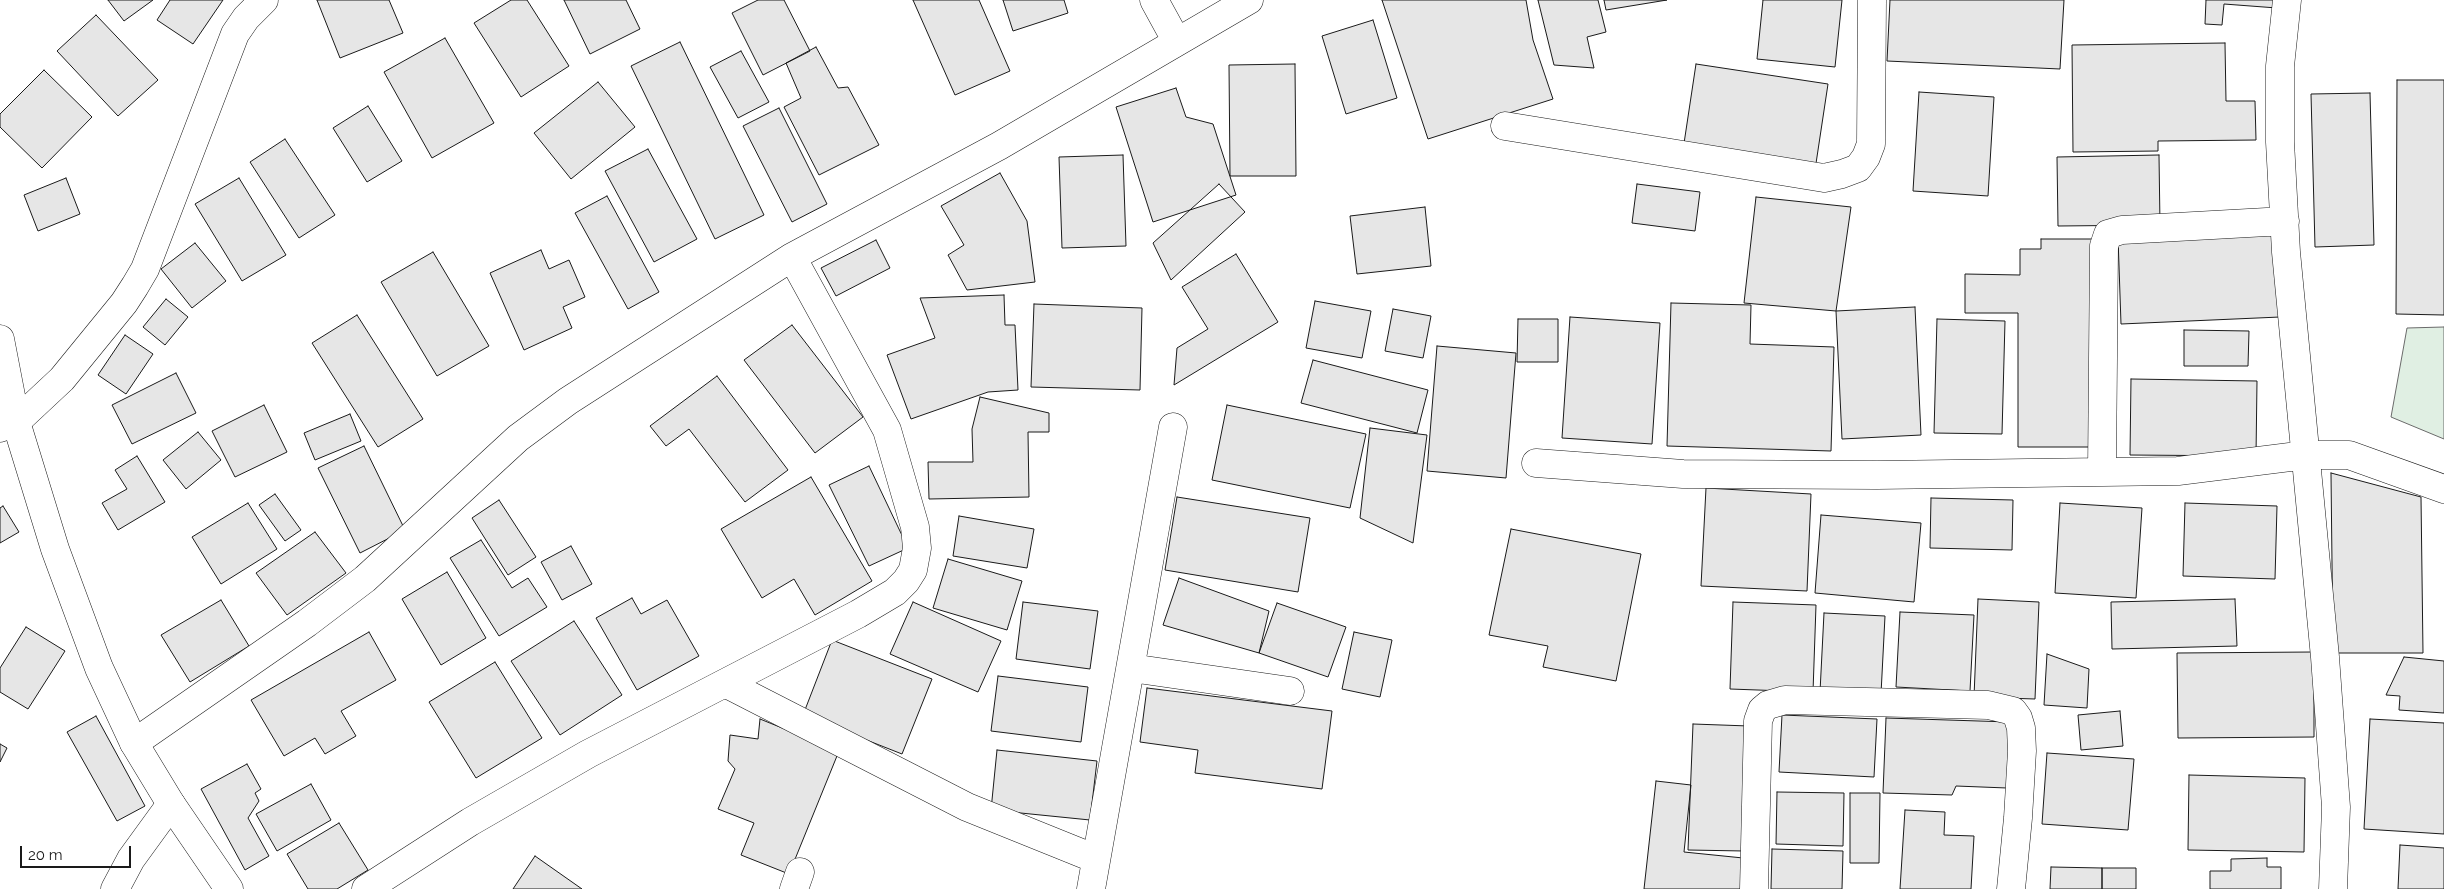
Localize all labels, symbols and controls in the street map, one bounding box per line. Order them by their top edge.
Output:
scale bar [22,836,134,868]
text: 20 m [28,846,63,864]

